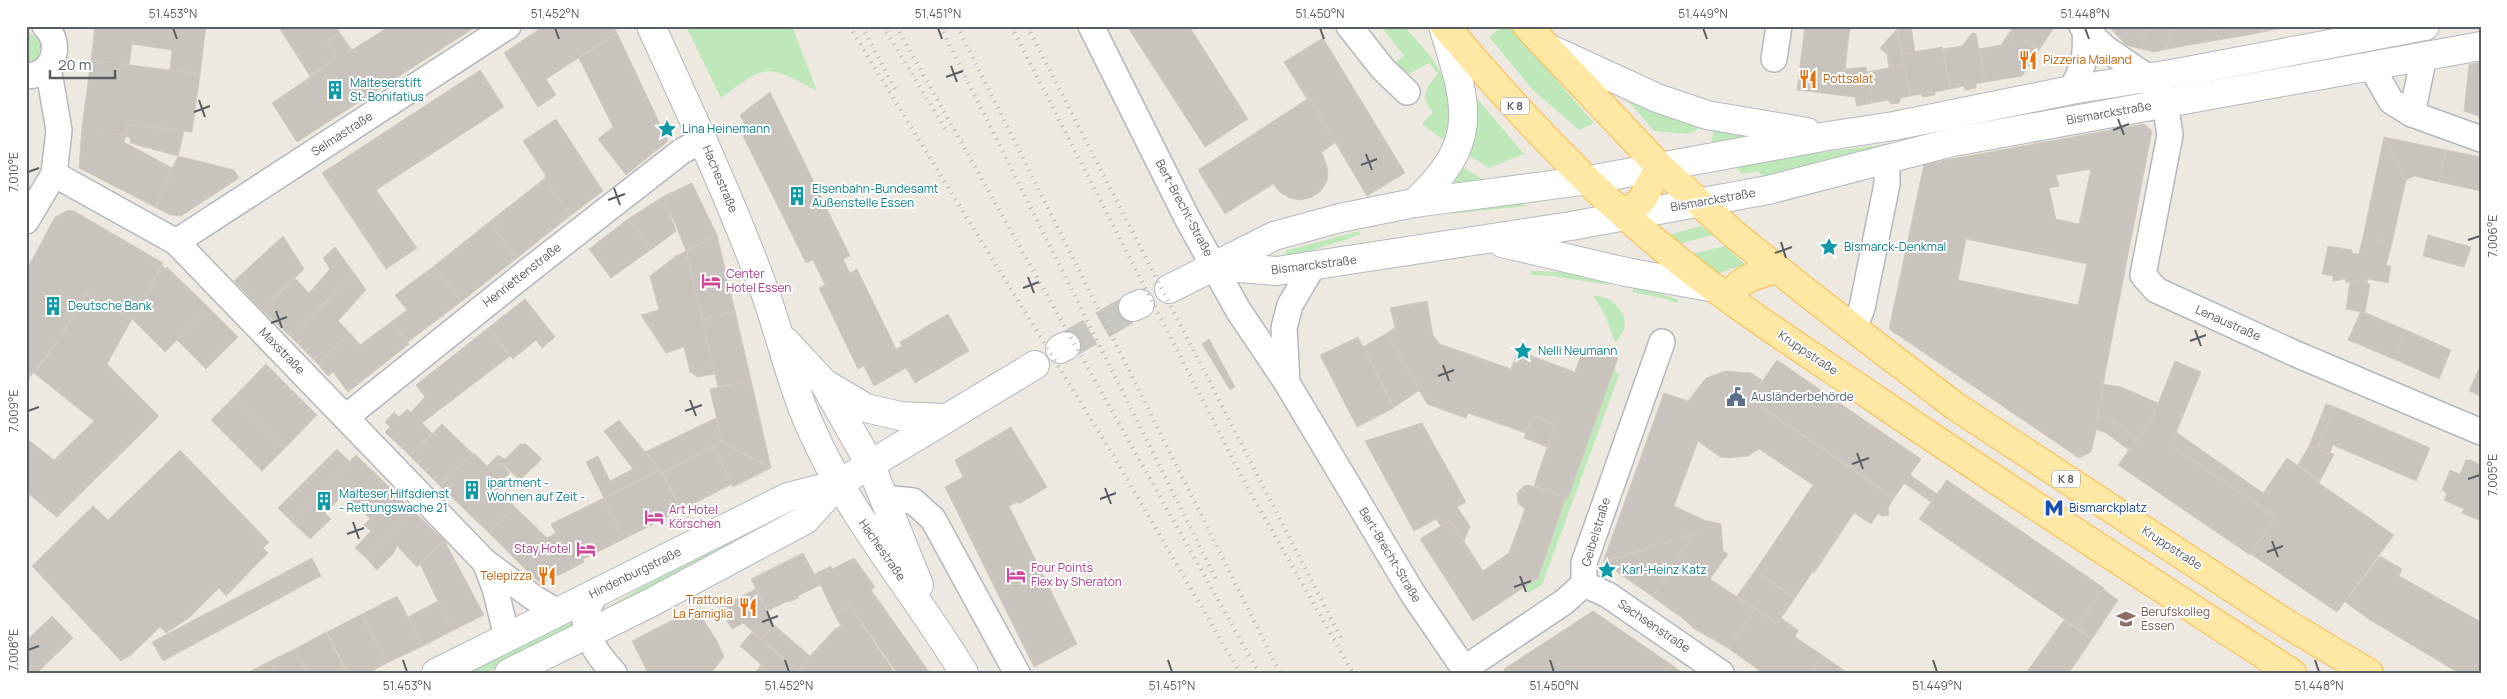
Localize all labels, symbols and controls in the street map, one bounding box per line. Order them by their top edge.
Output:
text: 51.453°N [149,5,197,22]
text: 51.452°N [531,5,579,22]
text: 51.451°N [915,5,961,22]
text: 51.450°N [1295,5,1345,22]
text: 51.449°N [1678,5,1728,22]
text: 51.448°N [2060,5,2110,22]
scale bar [50,48,115,80]
restaurant icon: Pizzeria Mailand [2017,49,2039,71]
place label: Pizzeria Mailand [2043,51,2132,68]
text: 20 m [58,54,91,75]
restaurant icon: Pottsalat [1797,68,1819,90]
place label: Pottsalat [1823,70,1874,87]
place label: Malteserstift St. Bonifatius [350,74,424,105]
building icon: Malteserstift St. Bonifatius [324,79,346,101]
street label: Bismarckstraße [2065,97,2153,128]
road number: K 8 [1501,98,1529,114]
street label: Selmastraße [308,107,376,160]
place icon: Lina Heinemann [656,118,678,140]
place label: Lina Heinemann [682,120,770,137]
street label: Hachestraße [699,142,742,215]
text: 7.010°E [5,152,22,192]
street label: Bert-Brecht-Straße [1152,156,1217,259]
place label: Eisenbahn-Bundesamt Außenstelle Essen [812,180,939,211]
street label: Bismarckstraße [1669,184,1757,215]
building icon: Eisenbahn-Bundesamt Außenstelle Essen [786,185,808,207]
text: 7.006°E [2484,215,2501,257]
place icon: Bismarck-Denkmal [1818,236,1840,258]
place label: Bismarck-Denkmal [1844,238,1946,255]
street label: Henriettenstraße [479,239,564,311]
street label: Bismarckstraße [1270,251,1358,278]
place label: Center Hotel Essen [726,265,792,296]
hotel icon: Center Hotel Essen [700,270,722,292]
building icon: Deutsche Bank [42,295,64,317]
place label: Deutsche Bank [68,297,153,314]
street label: Lenaustraße [2193,301,2264,345]
street label: Maxstraße [256,323,309,378]
street label: Kruppstraße [1775,326,1842,379]
place icon: Nelli Neumann [1512,340,1534,362]
place label: Nelli Neumann [1538,342,1618,359]
public building icon: Ausländerbehörde [1725,386,1747,408]
place label: Ausländerbehörde [1751,388,1854,405]
text: 7.009°E [5,390,22,432]
text: 7.005°E [2484,454,2501,496]
road number: K 8 [2052,470,2080,488]
place label: ipartment - Wohnen auf Zeit - [487,474,585,505]
building icon: ipartment - Wohnen auf Zeit - [461,479,483,501]
place label: Malteser Hilfsdienst - Rettungswache 21 [339,485,450,516]
building icon: Malteser Hilfsdienst - Rettungswache 21 [313,490,335,512]
street label: Geibelstraße [1577,495,1614,568]
metro station icon: Bismarckplatz [2043,497,2065,519]
place label: Bismarckplatz [2069,499,2147,516]
place label: Art Hotel Körschen [669,501,721,532]
street label: Bert-Brecht-Straße [1355,504,1425,605]
hotel icon: Art Hotel Körschen [643,506,665,528]
street label: Hachestraße [855,515,910,584]
street label: Kruppstraße [2139,522,2206,573]
hotel icon: Stay Hotel [575,538,597,560]
place label: Stay Hotel [514,540,571,557]
street label: Hindenburgstraße [586,543,684,602]
place label: Four Points Flex by Sheraton [1031,559,1122,590]
place icon: Karl-Heinz Katz [1596,559,1618,581]
place label: Karl-Heinz Katz [1622,561,1707,578]
hotel icon: Four Points Flex by Sheraton [1005,564,1027,586]
restaurant icon: Telepizza [536,565,558,587]
place label: Telepizza [480,567,532,584]
place label: Trattoria La Famiglia [673,591,733,622]
street label: Sachsenstraße [1615,595,1694,656]
restaurant icon: Trattoria La Famiglia [737,596,759,618]
place label: Berufskolleg Essen [2141,603,2210,634]
school or university icon: Berufskolleg Essen [2115,608,2137,630]
text: 7.008°E [5,629,22,671]
text: 51.453°N [383,677,431,694]
text: 51.452°N [765,677,813,694]
text: 51.451°N [1149,677,1195,694]
text: 51.450°N [1529,677,1579,694]
text: 51.449°N [1912,677,1962,694]
text: 51.448°N [2294,677,2344,694]

